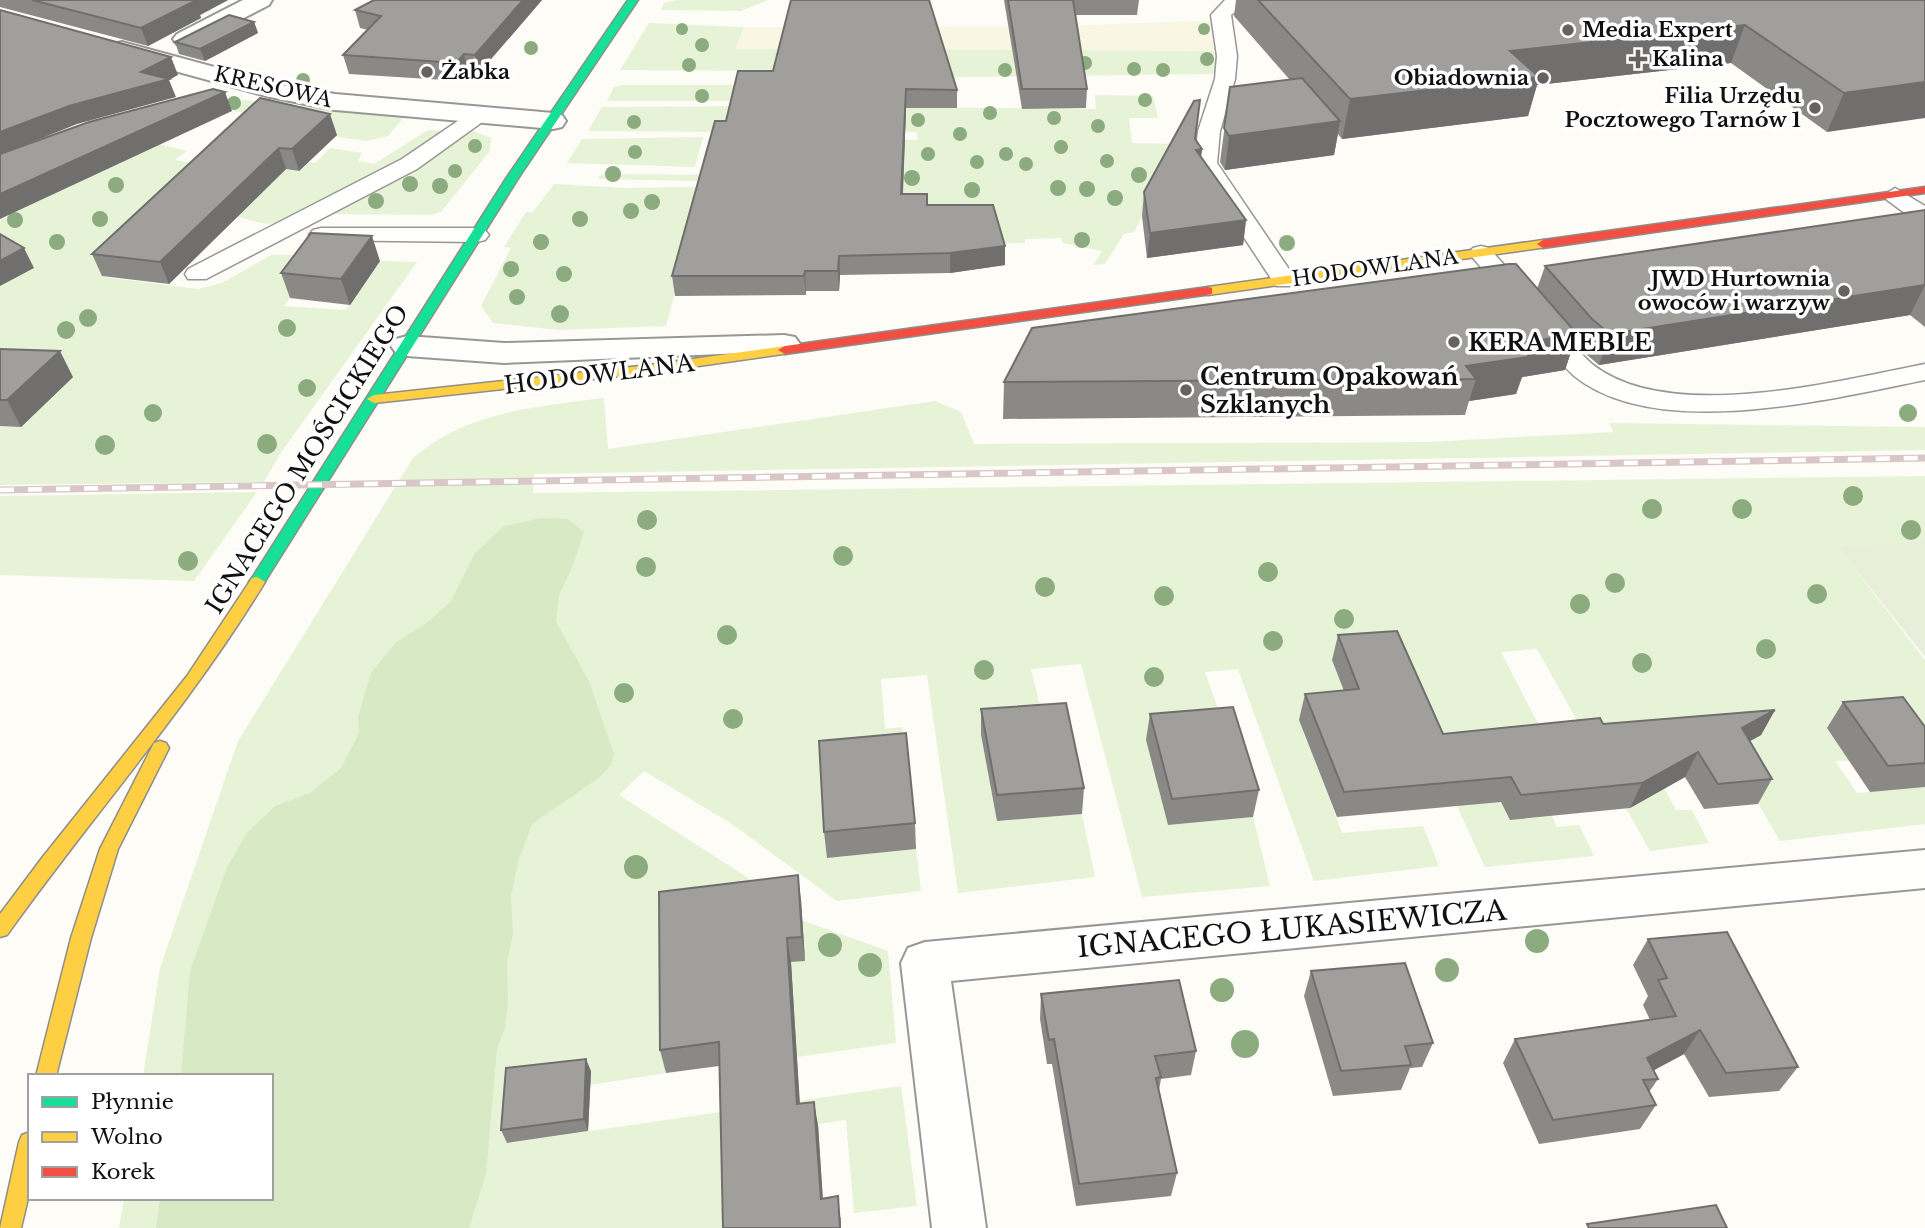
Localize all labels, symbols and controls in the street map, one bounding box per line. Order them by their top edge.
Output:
place label: Media Expert [1582,17,1733,43]
marker: Media Expert [1560,22,1576,38]
place label: Kalina [1652,46,1724,72]
marker: Kalina [1630,51,1646,67]
place label: Żabka [441,59,510,85]
street label: KRESOWA [211,61,335,113]
marker: Żabka [419,64,435,80]
place label: Obiadownia [1394,65,1529,91]
marker: Obiadownia [1535,70,1551,86]
place label: Filia Urzędu Pocztowego Tarnów 1 [1565,83,1801,133]
marker: Filia Urzędu Pocztowego Tarnów 1 [1807,100,1823,116]
street label: HODOWLANA [1290,243,1461,293]
place label: JWD Hurtownia owoców i warzyw [1638,266,1830,316]
marker: JWD Hurtownia owoców i warzyw [1836,283,1852,299]
street label: IGNACEGO MOŚCICKIEGO [199,299,414,619]
place label: KERA MEBLE [1468,328,1652,357]
marker: KERA MEBLE [1446,334,1462,350]
street label: HODOWLANA [502,348,696,400]
place label: Centrum Opakowań Szklanych [1200,362,1459,419]
marker: Centrum Opakowań Szklanych [1178,382,1194,398]
street label: IGNACEGO ŁUKASIEWICZA [1076,893,1508,965]
legend [28,1074,273,1200]
text: Płynnie [91,1089,174,1115]
text: Wolno [90,1124,163,1150]
text: Korek [91,1159,155,1185]

